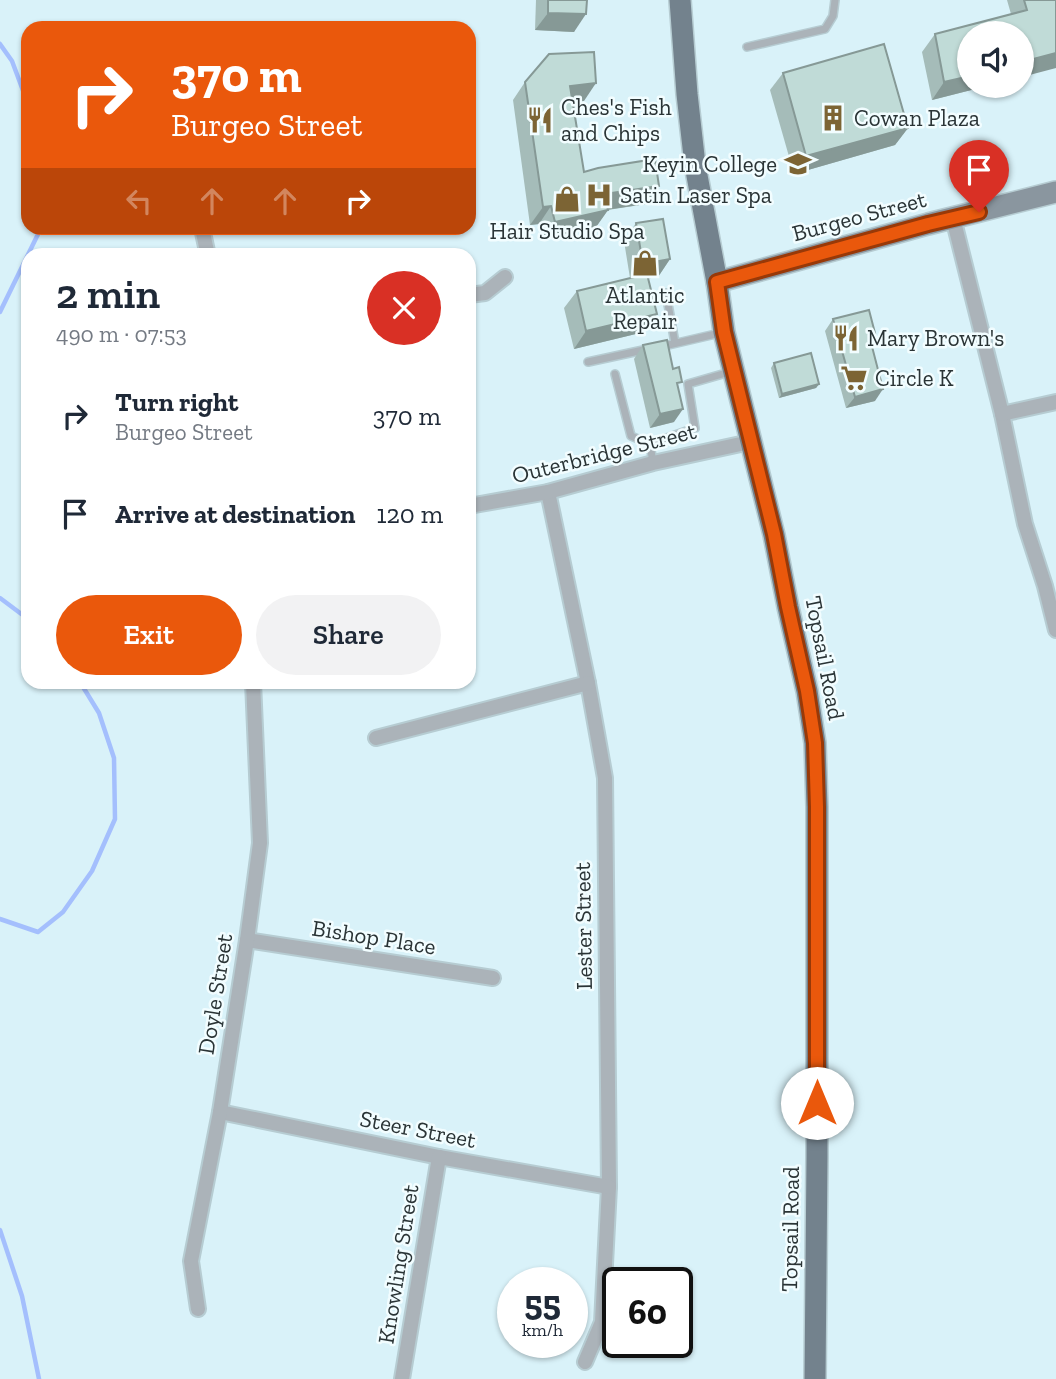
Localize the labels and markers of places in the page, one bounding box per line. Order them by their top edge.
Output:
place label: Ches's Fish and Chips [561,93,672,147]
building icon: Cowan Plaza [818,103,848,133]
place label: Cowan Plaza [854,104,980,132]
restaurant icon: Ches's Fish and Chips [525,105,555,135]
pin [949,140,1009,212]
school or university icon: Keyin College [783,149,813,179]
place label: Keyin College [643,150,777,178]
hospital icon: Satin Laser Spa [584,180,614,210]
place label: Satin Laser Spa [620,181,772,209]
shop icon: Hair Studio Spa [552,184,582,214]
place label: Hair Studio Spa [490,217,645,245]
shop icon: Atlantic Repair [630,248,660,278]
place label: Atlantic Repair [605,281,685,335]
restaurant icon: Mary Brown's [831,323,861,353]
place label: Mary Brown's [867,324,1004,352]
supermarket icon: Circle K [839,363,869,393]
place label: Circle K [875,364,954,392]

